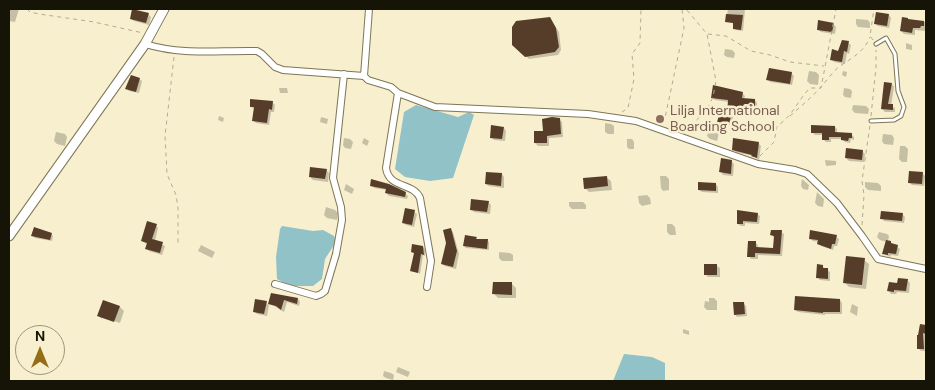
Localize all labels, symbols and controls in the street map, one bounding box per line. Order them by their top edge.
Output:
place label: Lilja International Boarding School [670,103,780,136]
marker: Lilja International Boarding School [654,113,666,125]
north arrow [15,325,65,375]
text: N [35,327,45,345]

